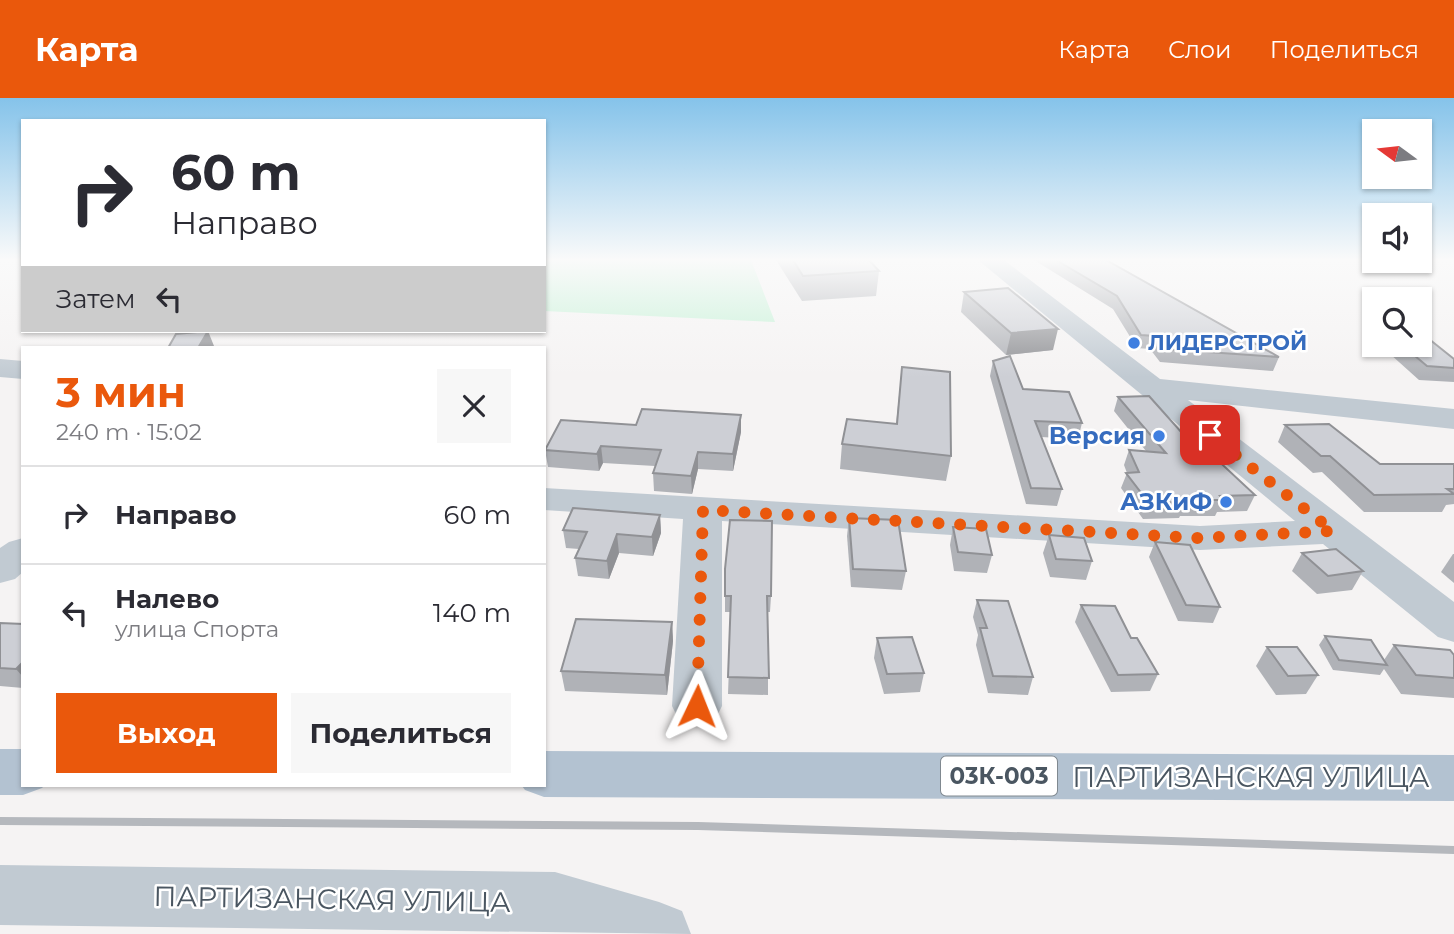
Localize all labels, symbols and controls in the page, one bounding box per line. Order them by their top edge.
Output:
text: Карта [35,29,138,69]
text: Карта [1058,35,1130,64]
text: Слои [1168,35,1232,64]
text: Поделиться [1270,35,1419,64]
north arrow [1362,119,1432,189]
map controls [1362,119,1432,357]
text: 60 m [171,143,301,202]
icon: right [56,147,147,238]
text: Направо [171,203,318,242]
button: sound [1362,203,1432,273]
icon: left [150,280,188,318]
text: Затем [56,283,136,315]
button: search [1362,287,1432,357]
place label: ЛИДЕРСТРОЙ [1148,330,1307,355]
marker: ЛИДЕРСТРОЙ [1126,335,1142,351]
text: 3 мин [56,366,186,418]
button: close [437,369,511,443]
pin [1180,405,1240,465]
icon: arrive [1191,416,1229,454]
text: 240 m · 15:02 [56,418,202,446]
place label: Версия [1049,421,1145,450]
marker: Версия [1151,428,1167,444]
place label: АЗКиФ [1120,487,1212,516]
marker: АЗКиФ [1218,494,1234,510]
icon: right [56,496,94,534]
text: Направо [115,499,236,531]
text: 60 m [444,499,511,531]
text: Налево [115,583,219,615]
icon: left [56,594,94,632]
text: 140 m [433,597,511,629]
text: улица Спорта [115,615,279,643]
position arrow [660,669,734,743]
button: Выход [56,693,277,773]
button: Поделиться [291,693,511,773]
road number: 03К-003 [941,756,1057,796]
street label: ПАРТИЗАНСКАЯ УЛИЦА [1072,760,1430,794]
street label: ПАРТИЗАНСКАЯ УЛИЦА [153,879,511,919]

